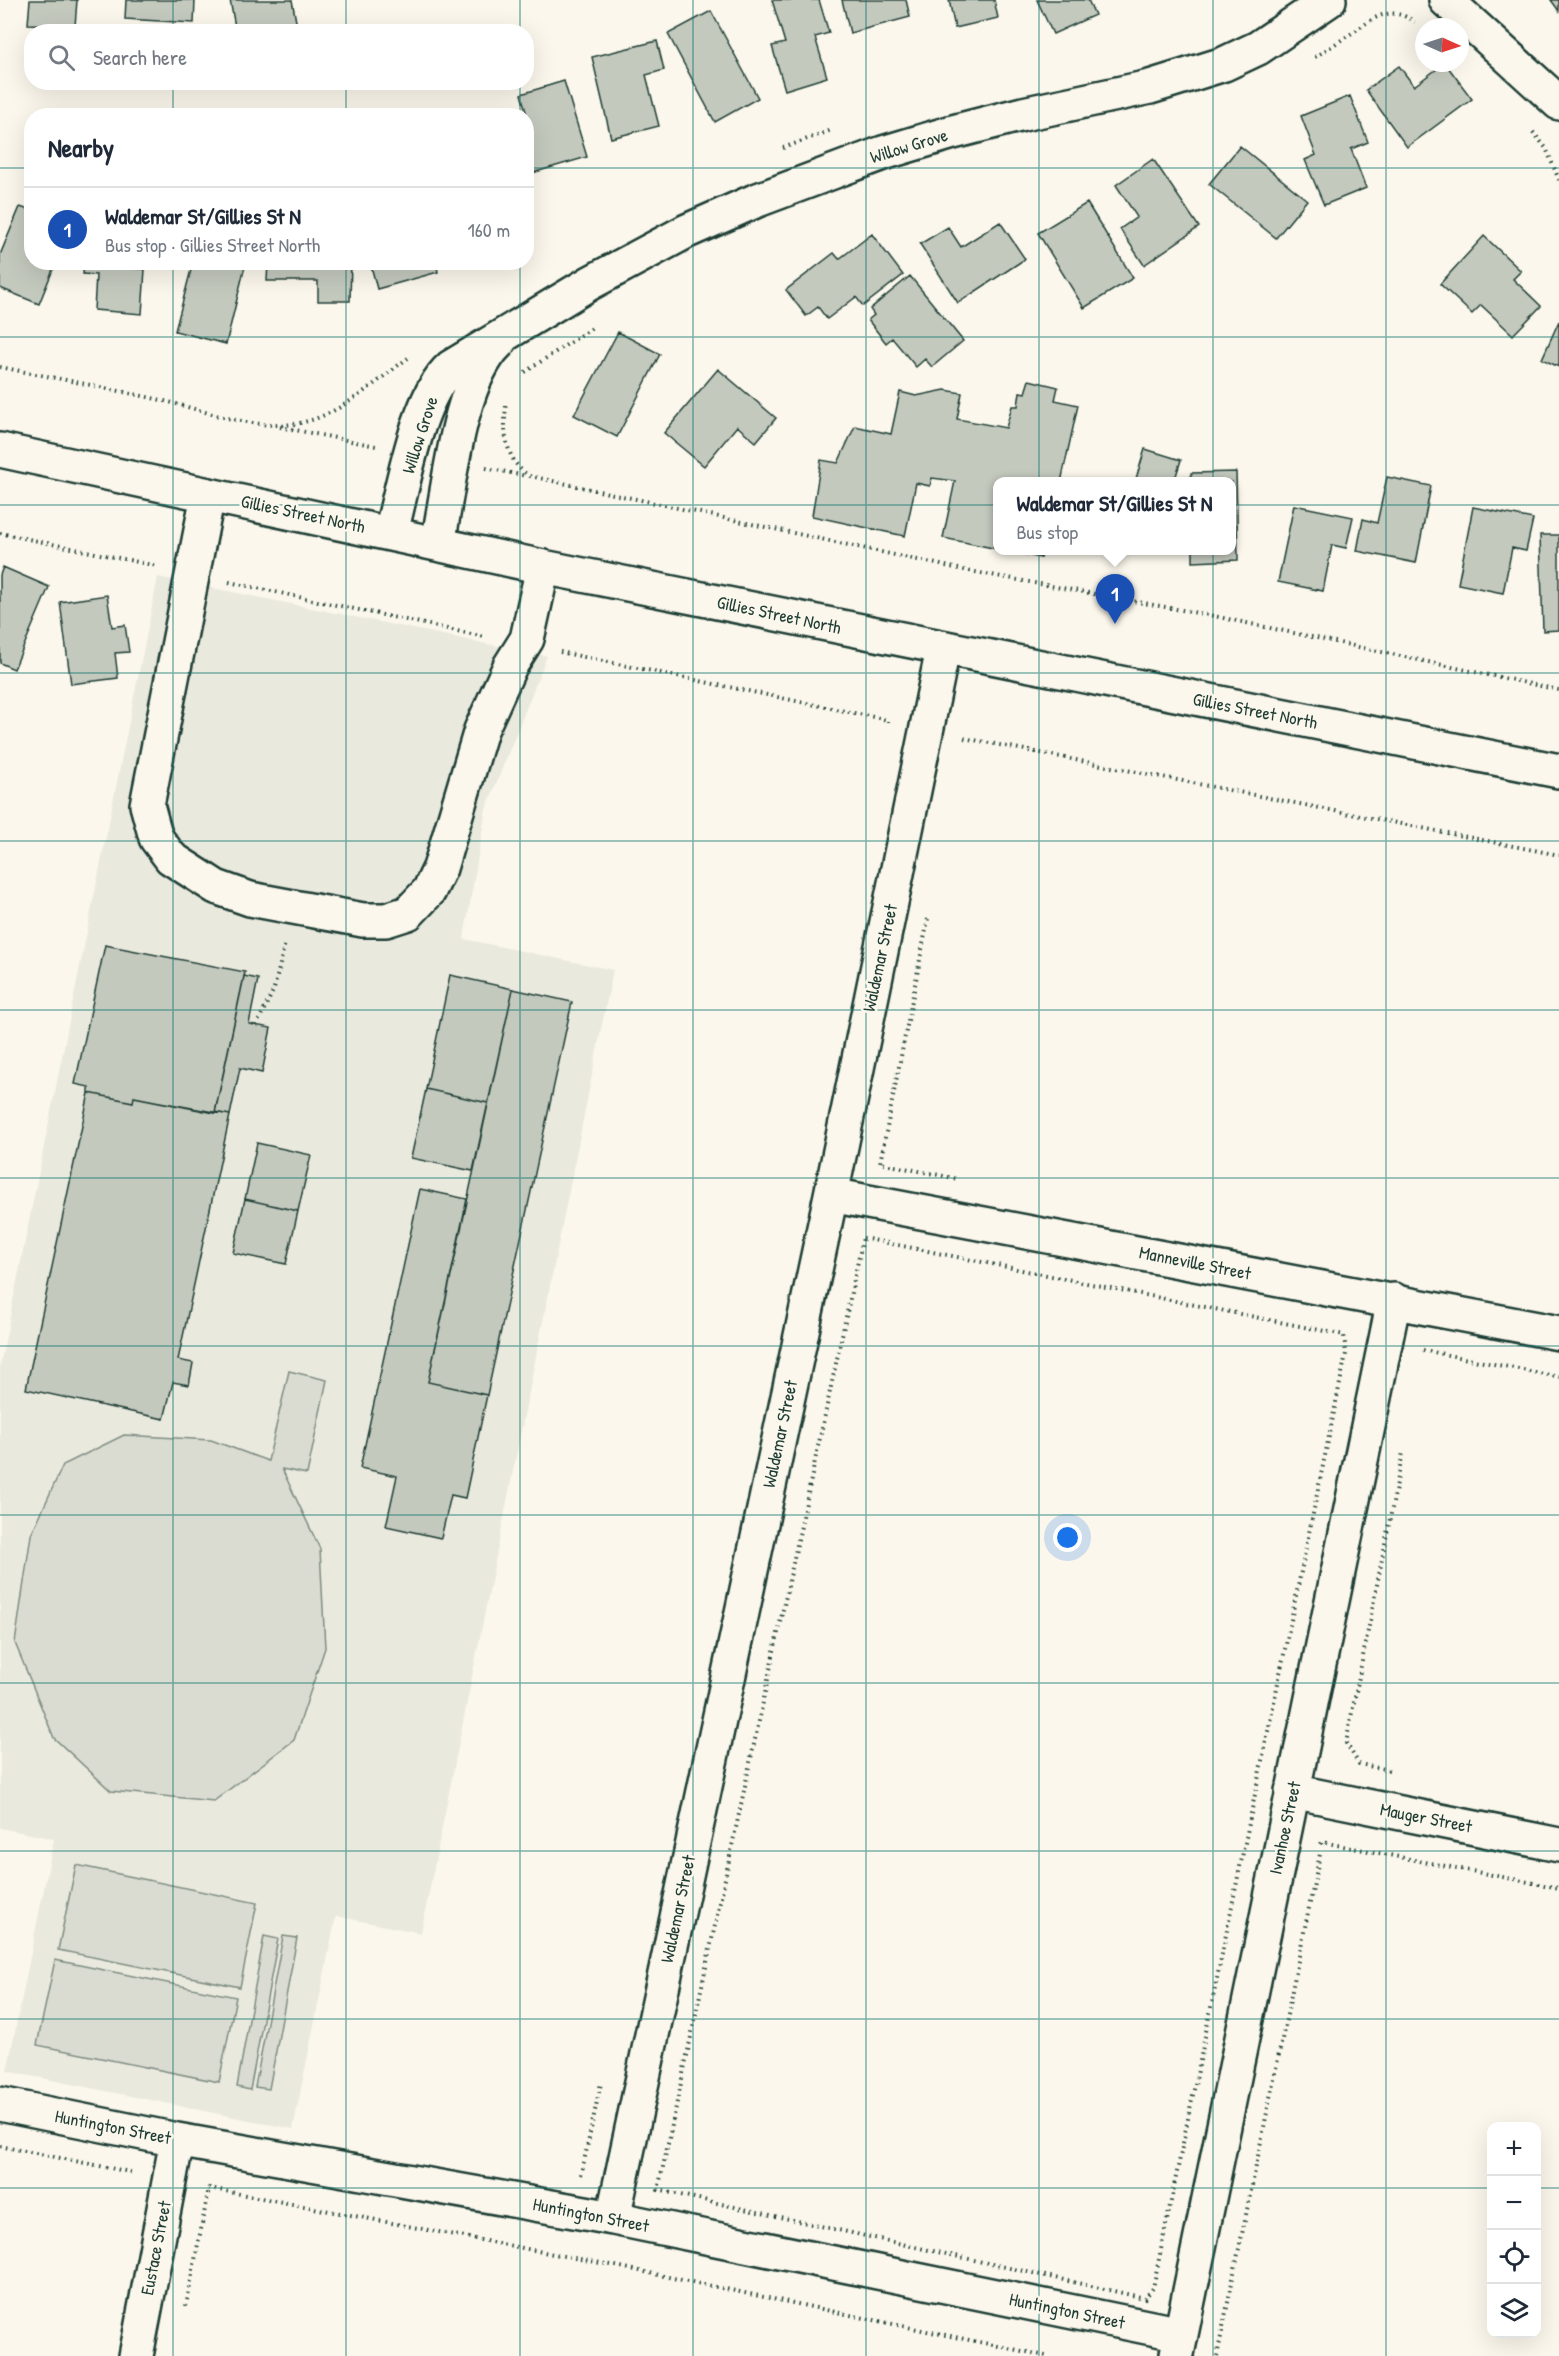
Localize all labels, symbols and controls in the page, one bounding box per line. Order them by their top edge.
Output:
north arrow [1415,18,1469,72]
search box [24,24,534,90]
icon: search [45,41,78,74]
text: Search here [93,42,187,72]
street label: Willow Grove [867,122,951,169]
text: Nearby [48,130,114,165]
text: Waldemar St/Gillies St N [105,201,301,231]
text: 1 [64,216,71,243]
text: 160 m [468,216,510,243]
text: Bus stop · Gillies Street North [105,231,320,258]
street label: Willow Grove [395,393,444,477]
popup [993,477,1236,555]
street label: Gillies Street North [239,488,368,539]
text: Waldemar St/Gillies St N [1016,488,1213,518]
text: Bus stop [1016,518,1078,545]
pin: 1 [1096,574,1134,624]
street label: Gillies Street North [715,589,844,640]
street label: Gillies Street North [1191,686,1320,735]
street label: Waldemar Street [856,901,903,1014]
street label: Manneville Street [1137,1239,1254,1286]
street label: Waldemar Street [756,1377,803,1490]
your location [1053,1523,1082,1552]
street label: Ivanhoe Street [1262,1778,1307,1877]
street label: Mauger Street [1378,1796,1475,1839]
street label: Waldemar Street [654,1852,701,1965]
street label: Huntington Street [53,2103,174,2150]
map controls [1487,2122,1541,2338]
button: + [1487,2122,1541,2176]
button: − [1487,2176,1541,2230]
street label: Huntington Street [531,2191,652,2238]
street label: Eustace Street [134,2198,177,2297]
button: locate [1487,2230,1541,2284]
button: layers [1487,2284,1541,2338]
street label: Huntington Street [1007,2286,1128,2335]

